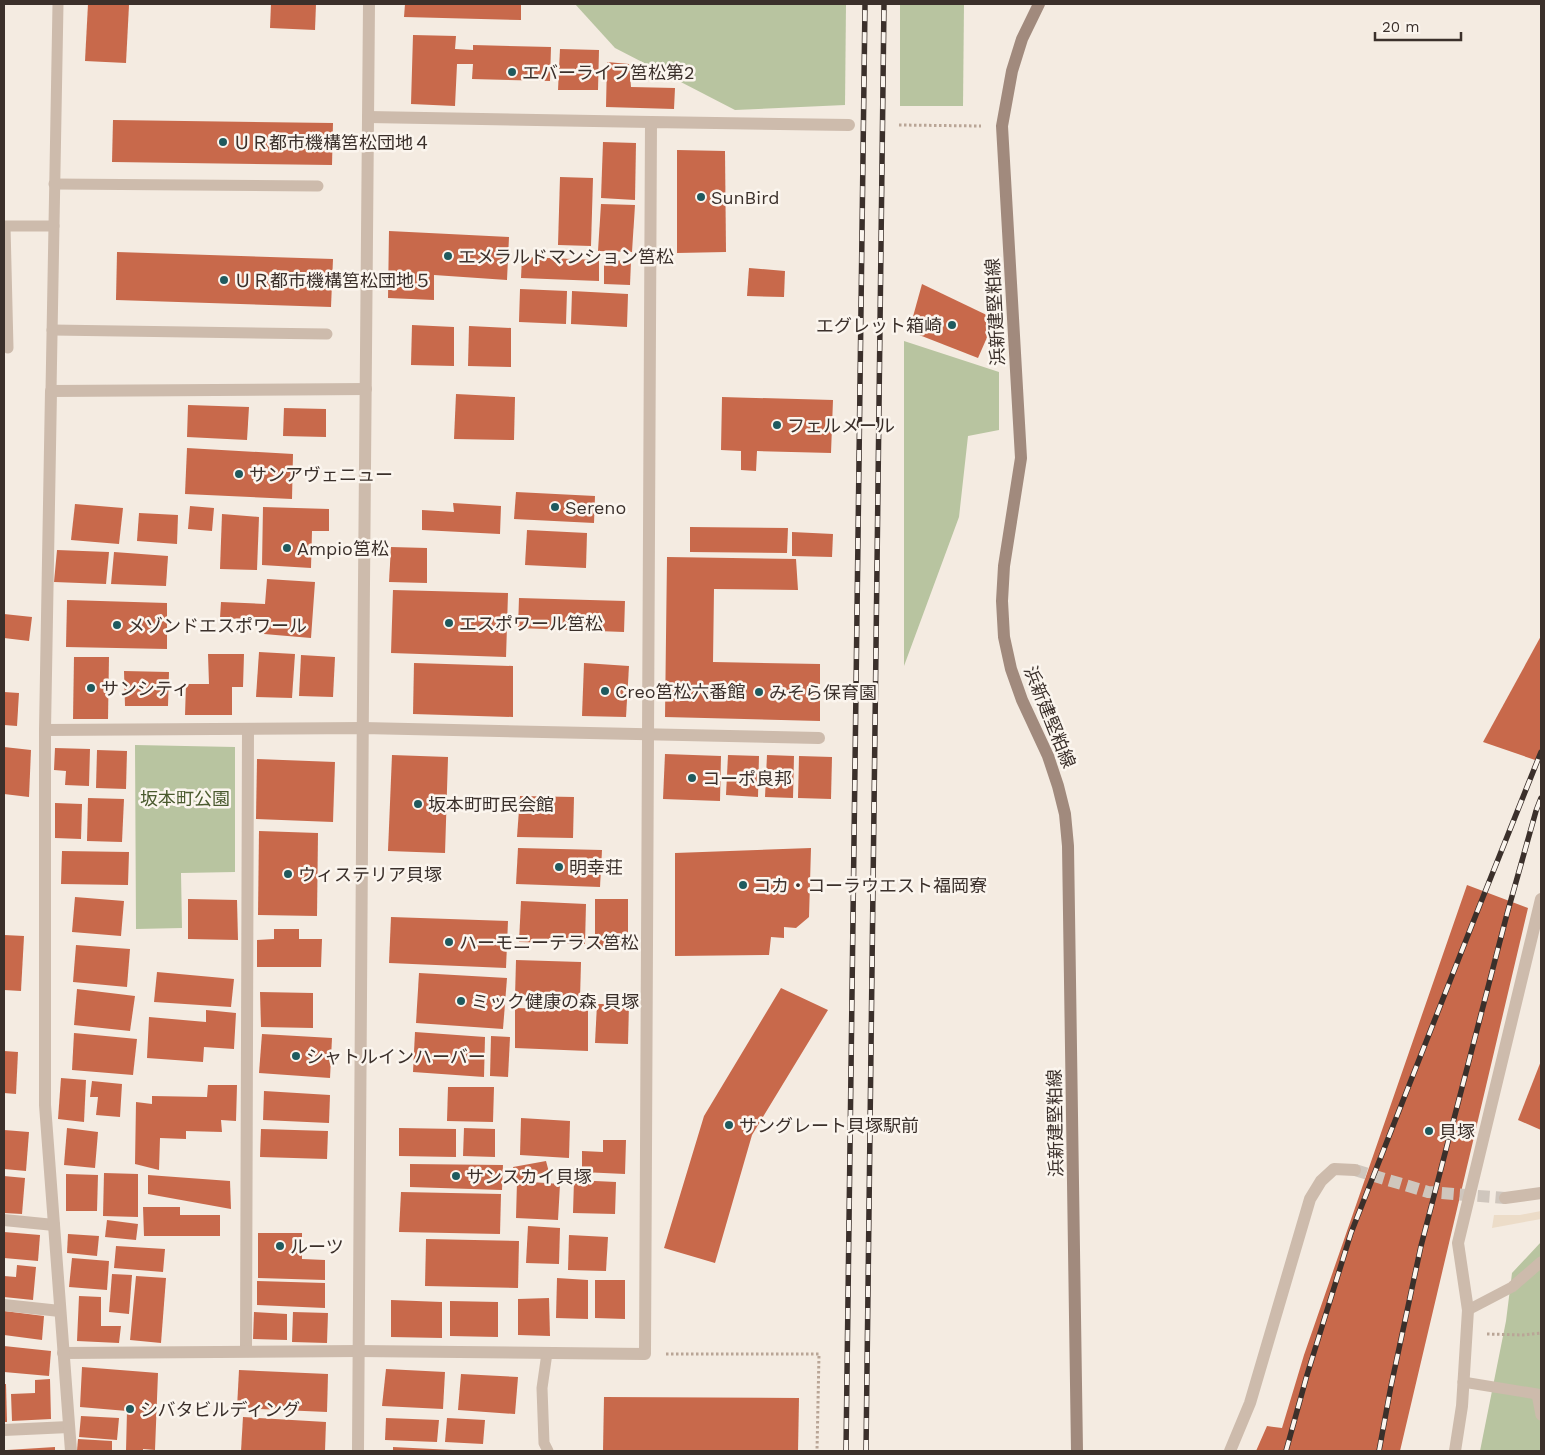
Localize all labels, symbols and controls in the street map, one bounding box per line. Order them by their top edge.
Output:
scale bar [1375,10,1461,42]
text: 20 m [1382,18,1420,36]
place label: エバーライフ筥松第2 [522,62,695,83]
marker: エバーライフ筥松第2 [506,66,518,78]
place label: ＵＲ都市機構筥松団地４ [233,132,431,153]
marker: ＵＲ都市機構筥松団地４ [217,136,229,148]
place label: SunBird [711,187,780,208]
marker: SunBird [695,191,707,203]
place label: エメラルドマンション筥松 [458,246,674,267]
marker: エメラルドマンション筥松 [442,250,454,262]
street label: 浜新建堅粕線 [982,258,1008,366]
place label: ＵＲ都市機構筥松団地５ [234,270,432,291]
marker: ＵＲ都市機構筥松団地５ [218,274,230,286]
place label: エグレット箱崎 [816,315,942,336]
marker: エグレット箱崎 [946,319,958,331]
place label: フェルメール [787,415,895,436]
marker: フェルメール [771,419,783,431]
place label: サンアヴェニュー [249,464,393,485]
marker: サンアヴェニュー [233,468,245,480]
place label: Sereno [565,497,626,518]
marker: Sereno [549,501,561,513]
place label: Ampio筥松 [297,538,389,559]
marker: Ampio筥松 [281,542,293,554]
place label: エスポワール筥松 [459,613,603,634]
place label: メゾンドエスポワール [127,615,307,636]
marker: エスポワール筥松 [443,617,455,629]
marker: メゾンドエスポワール [111,619,123,631]
street label: 浜新建堅粕線 [1020,663,1080,771]
place label: サンシティ [101,678,190,699]
place label: Creo筥松六番館 [615,681,746,702]
marker: サンシティ [85,682,97,694]
place label: みそら保育園 [769,682,877,703]
marker: Creo筥松六番館 [599,685,611,697]
marker: みそら保育園 [753,686,765,698]
place label: コーポ良邦 [702,768,792,789]
marker: コーポ良邦 [686,772,698,784]
park label: 坂本町公園 [140,788,230,809]
place label: 坂本町町民会館 [428,794,554,815]
marker: 坂本町町民会館 [412,798,424,810]
place label: 明幸荘 [569,857,623,878]
marker: 明幸荘 [553,861,565,873]
place label: ウィステリア貝塚 [298,864,442,885]
marker: ウィステリア貝塚 [282,868,294,880]
place label: コカ・コーラウエスト福岡寮 [753,875,987,896]
marker: コカ・コーラウエスト福岡寮 [737,879,749,891]
place label: ハーモニーテラス筥松 [459,932,639,953]
marker: ハーモニーテラス筥松 [443,936,455,948]
place label: ミック健康の森 貝塚 [471,991,639,1012]
marker: ミック健康の森 貝塚 [455,995,467,1007]
place label: シャトルインハーバー [306,1046,486,1067]
marker: シャトルインハーバー [290,1050,302,1062]
street label: 浜新建堅粕線 [1044,1069,1066,1177]
place label: サングレート貝塚駅前 [739,1115,919,1136]
marker: サングレート貝塚駅前 [723,1119,735,1131]
place label: 貝塚 [1439,1121,1475,1142]
marker: 貝塚 [1423,1125,1435,1137]
place label: サンスカイ貝塚 [466,1166,592,1187]
marker: サンスカイ貝塚 [450,1170,462,1182]
place label: ルーツ [290,1236,344,1257]
marker: ルーツ [274,1240,286,1252]
place label: シバタビルディング [140,1399,300,1420]
marker: シバタビルディング [124,1403,136,1415]

